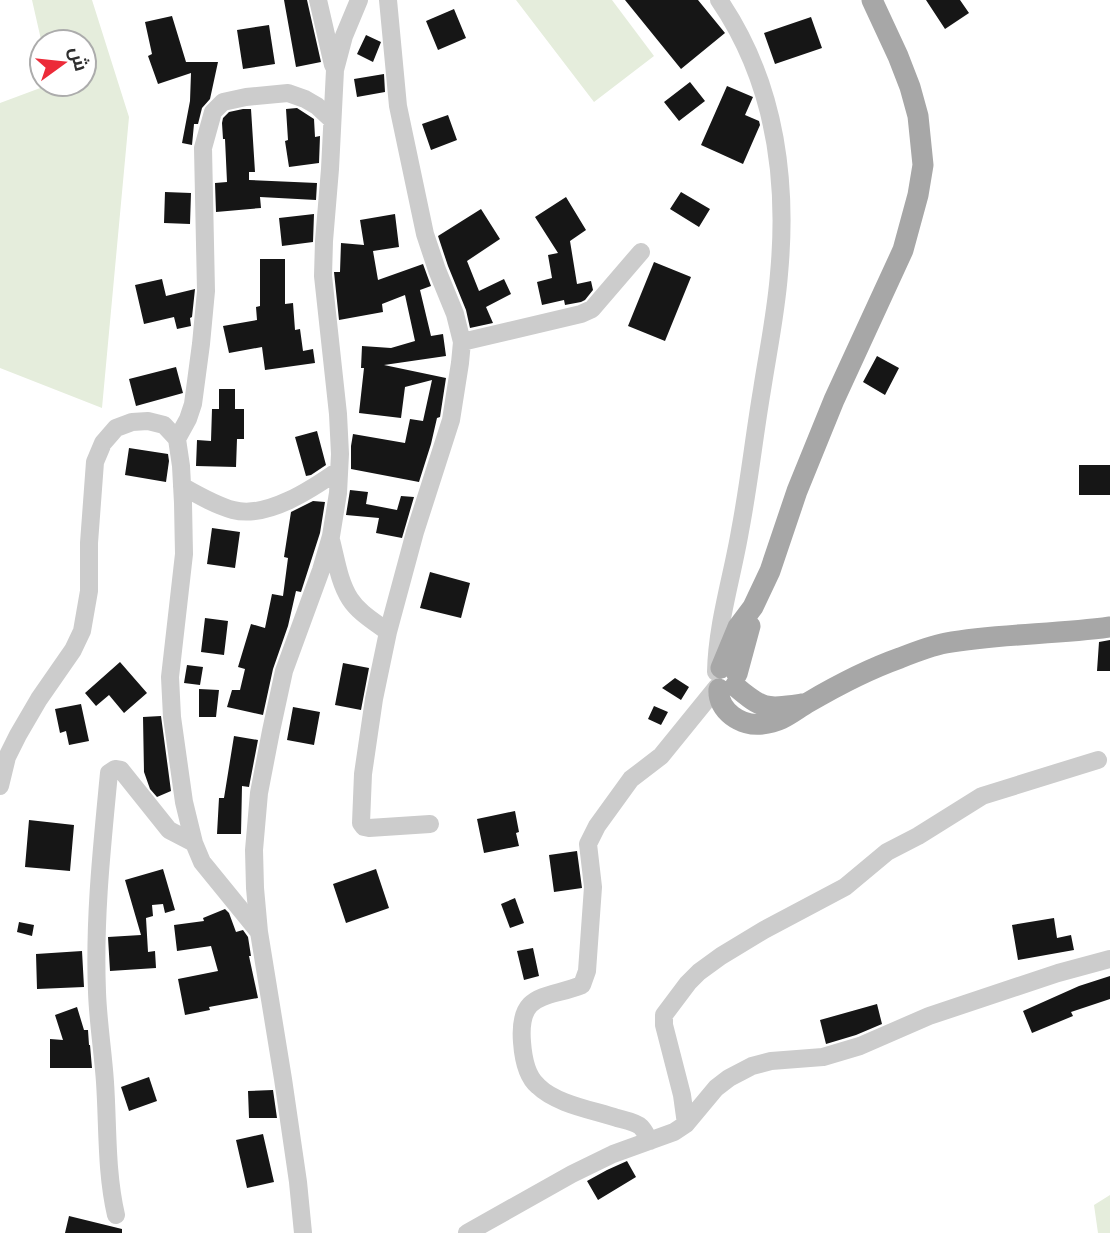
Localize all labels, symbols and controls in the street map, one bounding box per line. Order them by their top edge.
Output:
north arrow [28,28,98,98]
text: ش [64,43,95,74]

